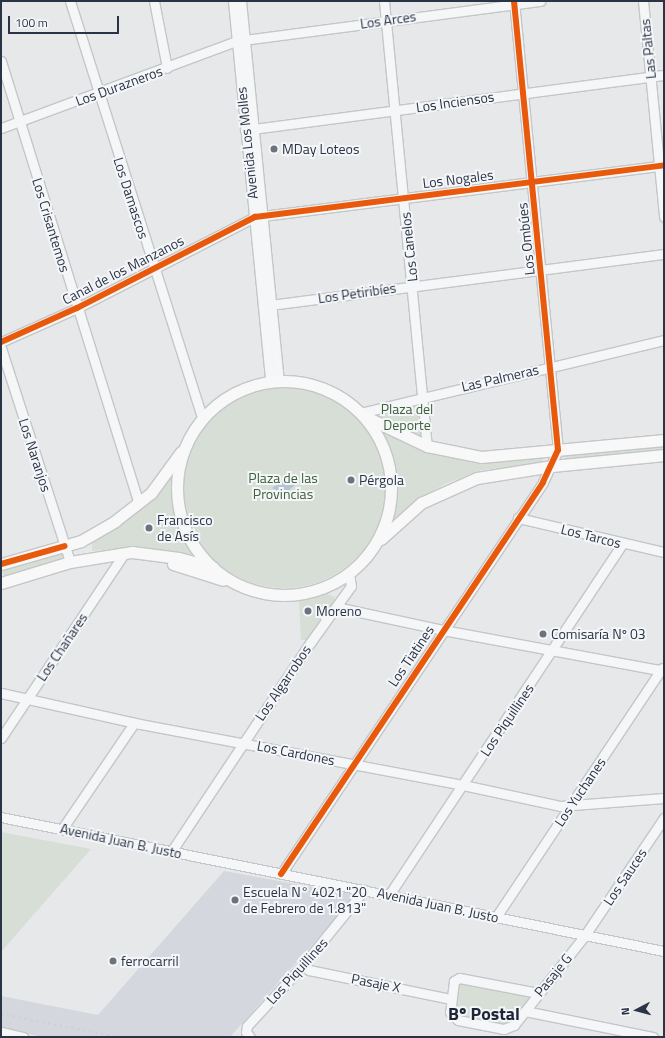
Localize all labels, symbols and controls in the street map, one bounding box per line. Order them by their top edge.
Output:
scale bar [10,8,121,34]
street label: Los Arces [359,8,417,32]
text: 100 m [15,13,48,32]
street label: Las Paltas [636,18,660,80]
street label: Los Durazneros [73,62,165,110]
street label: Avenida Los Molles [233,86,261,200]
street label: Los Inciensos [415,88,495,116]
place label: MDay Loteos [282,141,359,157]
marker: MDay Loteos [269,144,279,154]
street label: Los Damascos [110,155,152,241]
street label: Los Nogales [422,166,494,192]
street label: Los Crisantemos [29,176,73,274]
street label: Los Ombúes [514,202,538,276]
street label: Los Canelos [397,211,421,283]
street label: Canal de los Manzanos [59,232,187,308]
street label: Los Petiribíes [317,279,397,307]
street label: Las Palmeras [460,361,540,395]
park label: Plaza del Deporte [381,401,433,434]
street label: Los Naranjos [15,416,55,494]
park label: Plaza de las Provincias [248,470,318,502]
place label: Pérgola [359,472,404,488]
marker: Pérgola [346,475,356,485]
place label: Francisco de Asís [157,512,213,544]
street label: Los Tarcos [559,520,623,552]
marker: Francisco de Asís [144,523,154,533]
place label: Moreno [316,603,362,619]
marker: Moreno [303,606,313,616]
street label: Los Chañares [33,610,91,684]
street label: Los Tiatines [384,622,438,690]
place label: Comisaría Nº 03 [551,626,646,642]
marker: Comisaría Nº 03 [538,629,548,639]
street label: Los Algarrobos [252,642,314,724]
street label: Los Piquillines [477,681,537,759]
street label: Los Cardones [256,737,336,769]
street label: Los Yuchanes [551,754,609,830]
street label: Avenida Juan B. Justo [59,820,183,862]
street label: Los Sauces [600,845,650,909]
place label: Escuela N° 4021 "20 de Febrero de 1.813" [243,884,367,916]
street label: Avenida Juan B. Justo [376,884,500,926]
marker: Escuela N° 4021 "20 de Febrero de 1.813" [230,895,240,905]
street label: Los Piquillines [263,934,331,1008]
street label: Pasaje G [531,950,575,1000]
place label: ferrocarril [121,953,179,969]
marker: ferrocarril [108,956,118,966]
street label: Pasaje X [350,970,402,996]
north arrow [617,990,657,1030]
district label: Bº Postal [448,1003,520,1025]
text: N [617,1007,633,1016]

